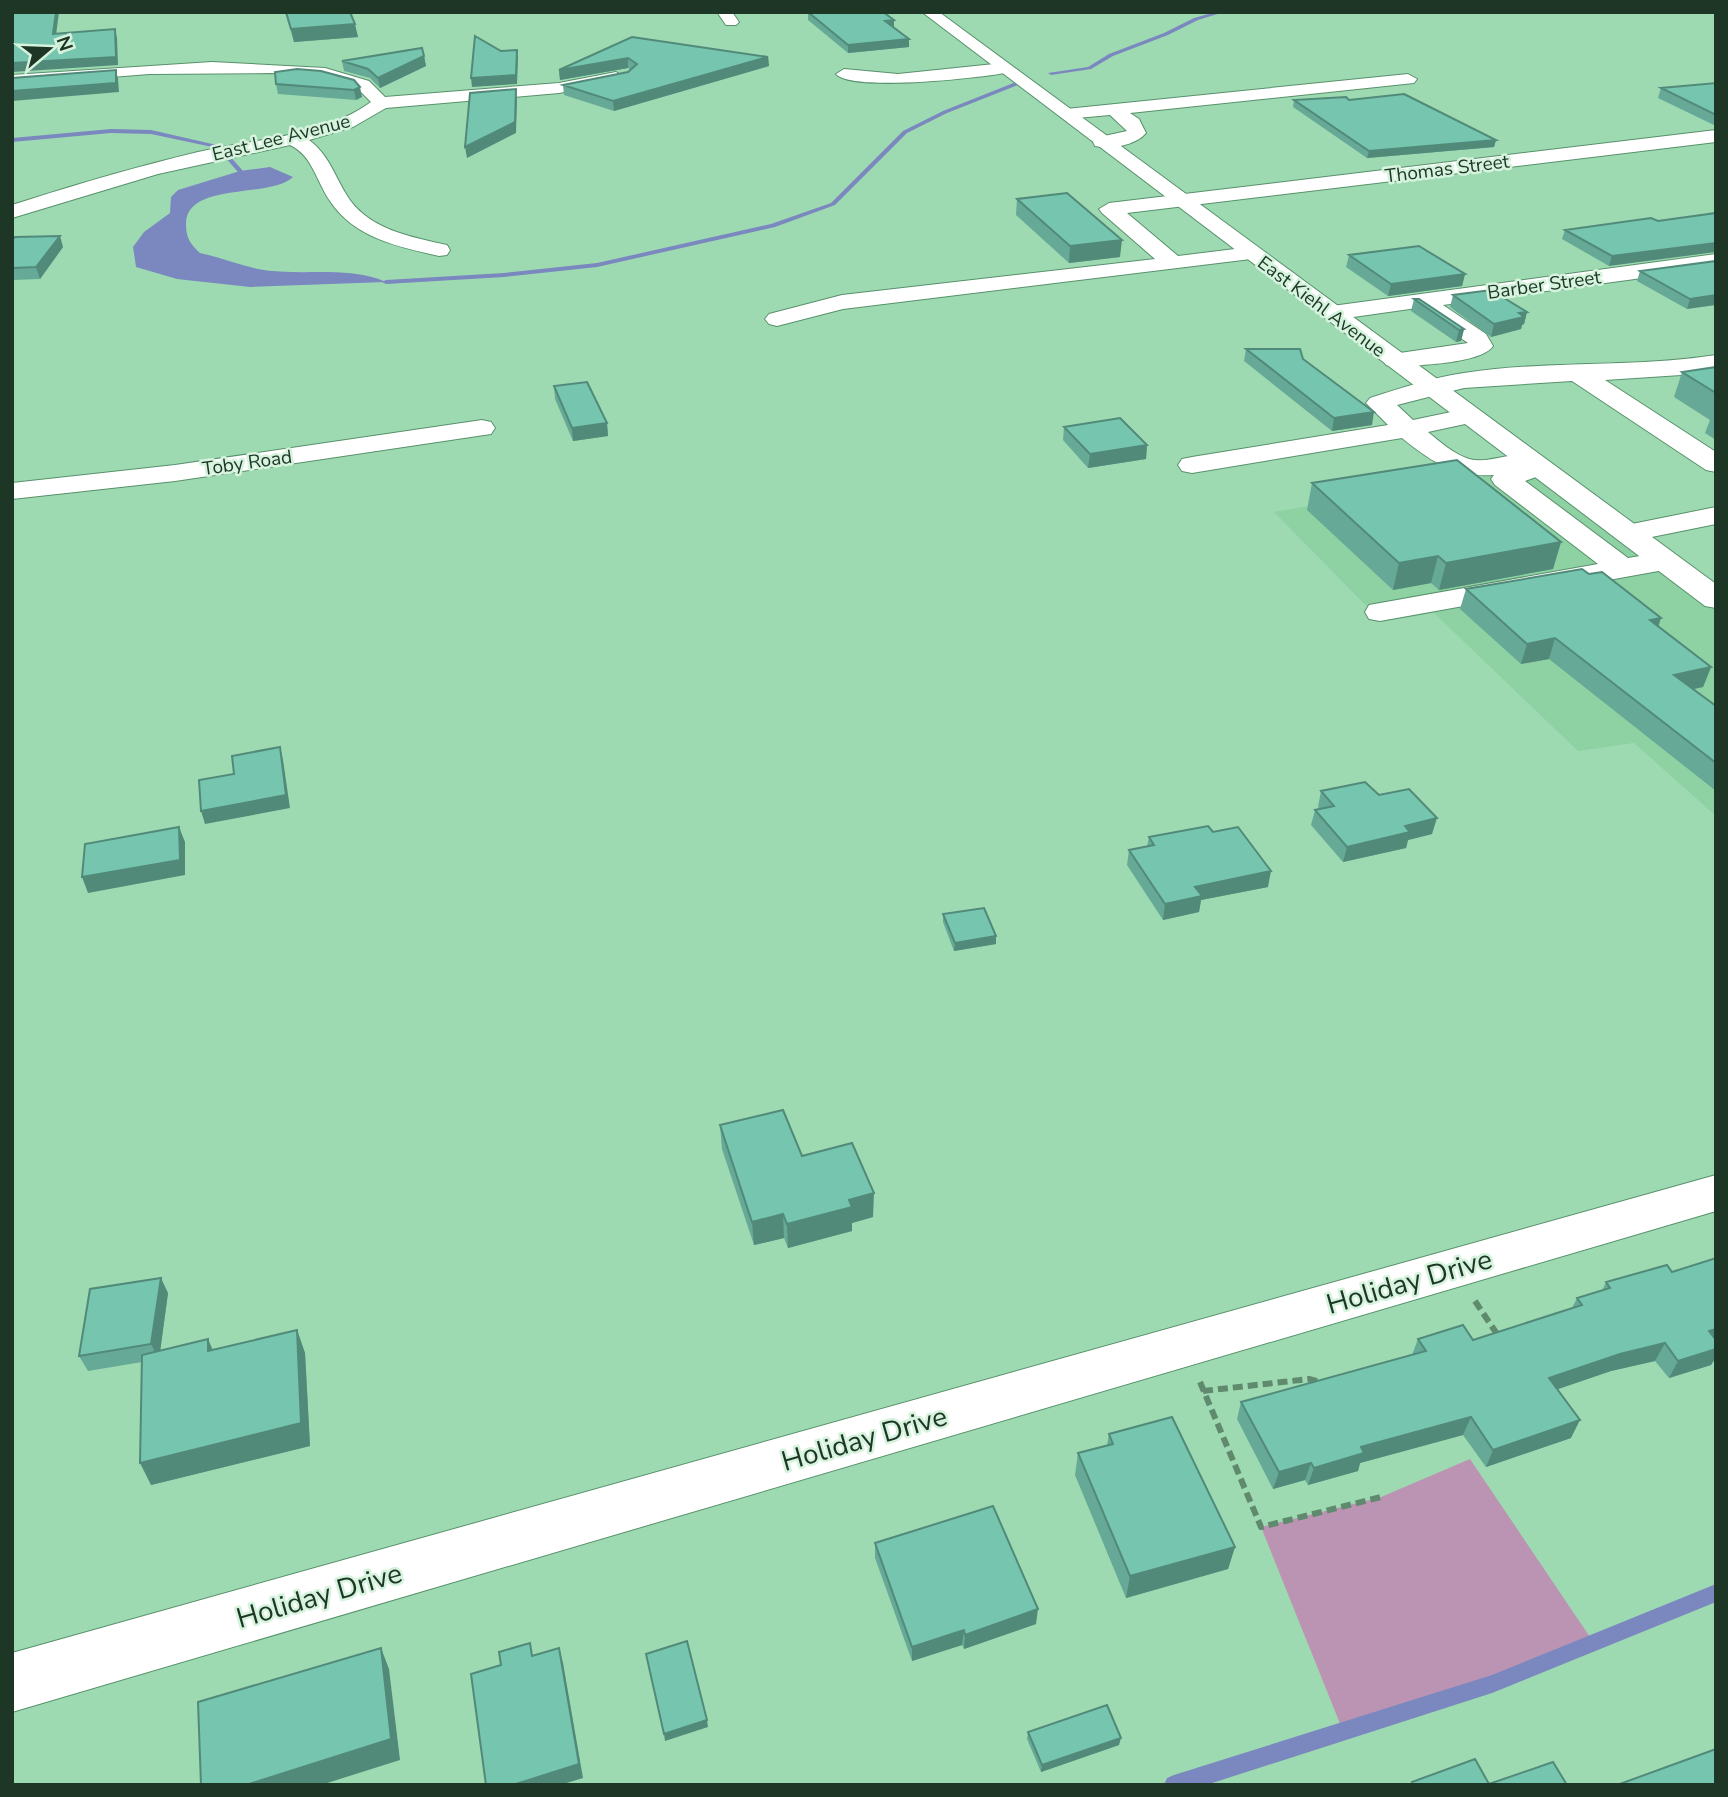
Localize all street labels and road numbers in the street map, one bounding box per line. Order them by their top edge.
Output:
street label: East Lee Avenue [209,108,353,168]
street label: Thomas Street [1384,148,1511,190]
street label: East Kiehl Avenue [1252,250,1391,364]
street label: Barber Street [1486,264,1603,306]
street label: Toby Road [201,444,294,482]
street label: Holiday Drive [1322,1240,1497,1324]
street label: Holiday Drive [777,1397,952,1481]
street label: Holiday Drive [232,1554,407,1638]

